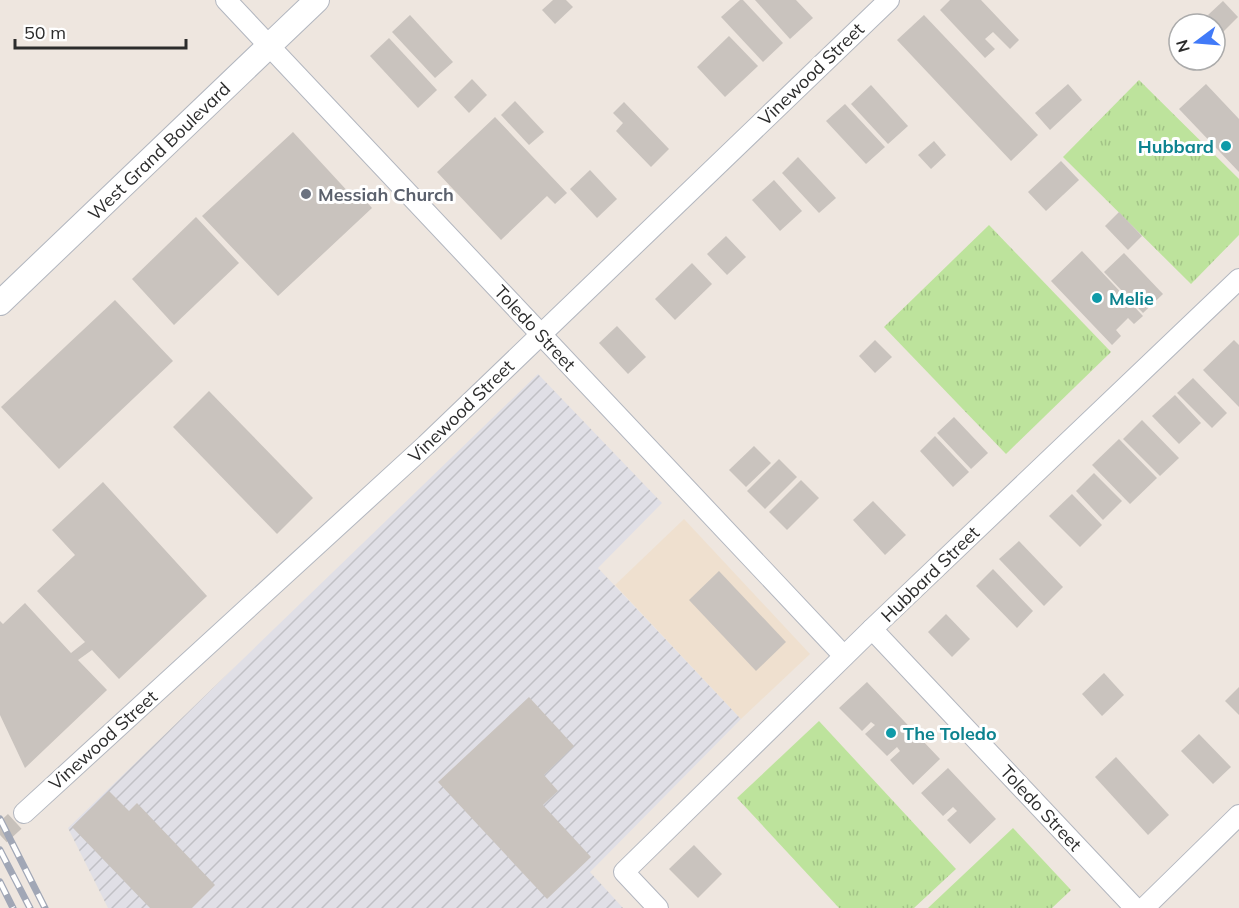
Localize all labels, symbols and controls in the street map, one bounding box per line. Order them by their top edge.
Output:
scale bar [15,12,186,50]
north arrow [1167,12,1227,72]
street label: Vinewood Street [753,18,869,130]
text: 50 m [24,21,66,44]
text: N [1171,38,1194,55]
street label: West Grand Boulevard [83,77,235,225]
place label: Hubbard [1138,135,1214,158]
marker: Hubbard [1219,139,1233,153]
place label: Messiah Church [318,183,454,206]
marker: Messiah Church [299,187,313,201]
street label: Toledo Street [489,280,581,376]
place label: Melie [1109,287,1154,310]
marker: Melie [1090,291,1104,305]
street label: Vinewood Street [403,355,519,467]
street label: Hubbard Street [876,521,984,627]
street label: Vinewood Street [44,685,162,795]
place label: The Toledo [903,722,997,745]
marker: The Toledo [884,726,898,740]
street label: Toledo Street [995,760,1087,856]

